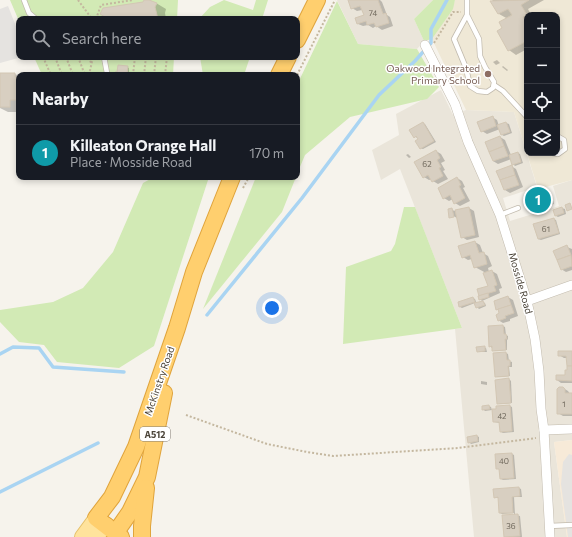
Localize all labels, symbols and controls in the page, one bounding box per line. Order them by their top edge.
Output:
house number: 74 [369,8,377,18]
map controls [524,12,560,156]
button: + [524,12,560,48]
search box [16,16,300,60]
icon: search [30,27,52,49]
text: Search here [62,29,141,47]
button: − [524,48,560,84]
place label: Oakwood Integrated Primary School [386,62,480,86]
marker: Oakwood Integrated Primary School [483,69,493,79]
button: locate [524,84,560,120]
text: Nearby [32,88,89,109]
button: layers [524,120,560,156]
text: Killeaton Orange Hall [70,136,216,154]
text: 1 [42,145,48,161]
text: 170 m [249,145,284,161]
text: Place · Mosside Road [70,154,192,170]
house number: 62 [422,159,432,169]
pin: 1 [525,185,551,215]
house number: 61 [542,224,550,234]
street label: Mosside Road [506,251,536,315]
your location [262,298,282,318]
street label: McKinstry Road [142,345,177,417]
house number: 1 [562,399,566,409]
house number: 42 [497,411,507,421]
road number: A512 [140,427,170,441]
house number: 40 [499,456,509,466]
house number: 36 [506,521,516,531]

